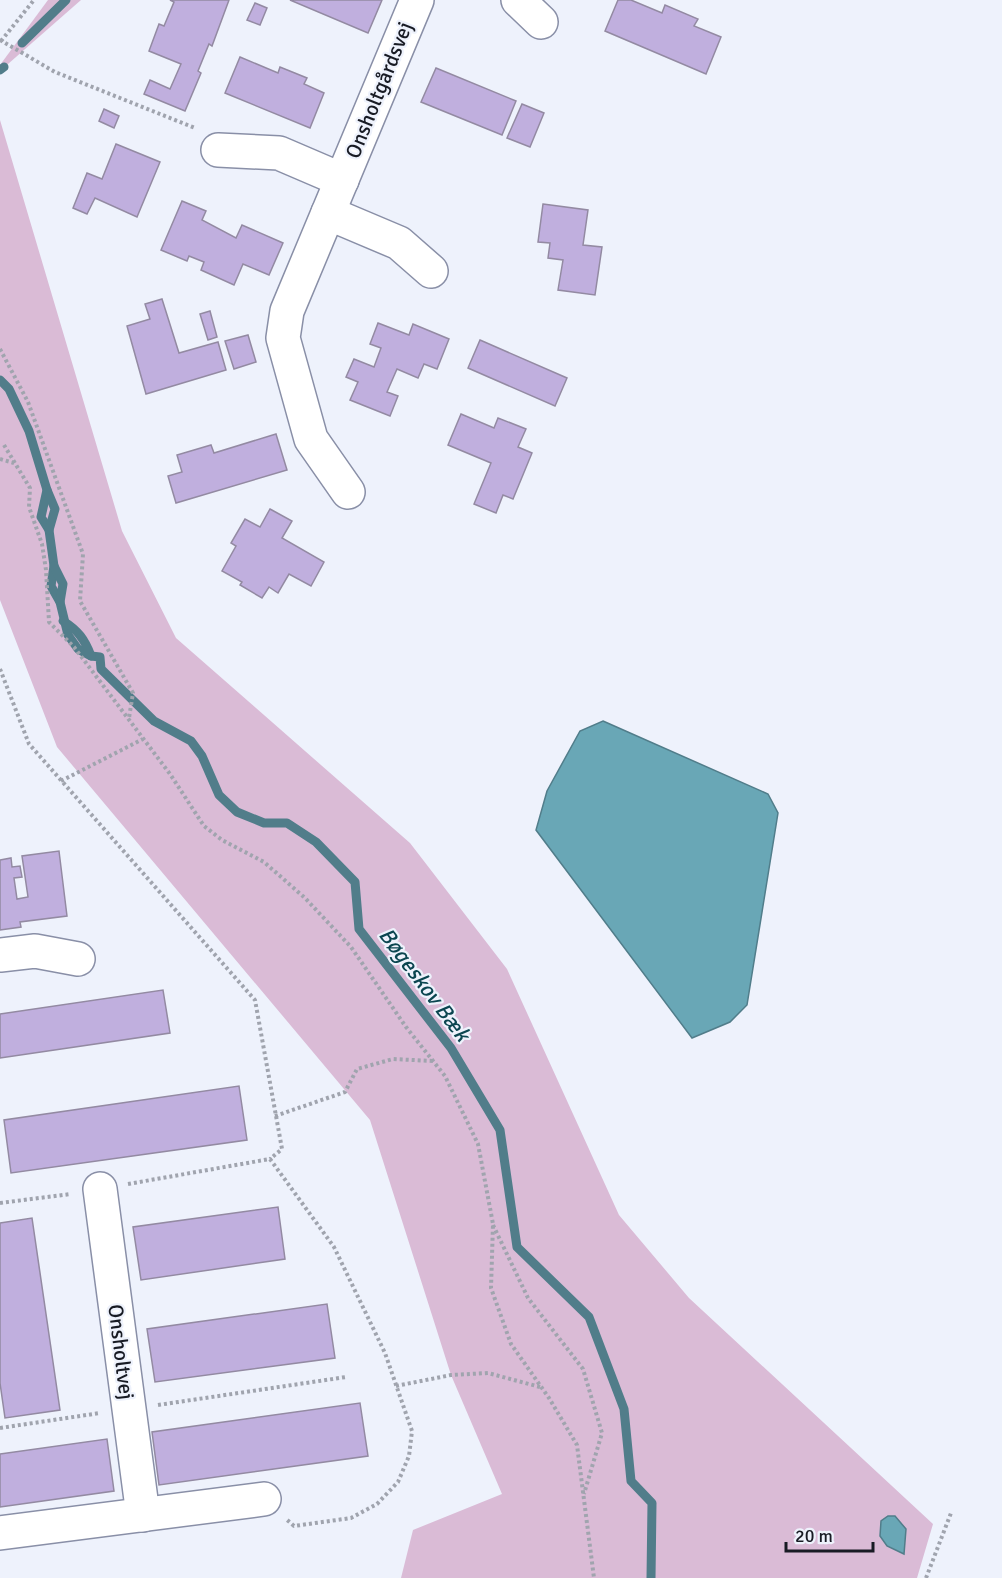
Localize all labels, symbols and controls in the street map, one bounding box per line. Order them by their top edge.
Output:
street label: Onsholtgårdsvej [340,18,418,162]
water label: Bøgeskov Bæk [373,922,477,1048]
street label: Onsholtvej [102,1303,140,1401]
scale bar [786,1515,873,1553]
text: 20 m [795,1525,833,1547]

